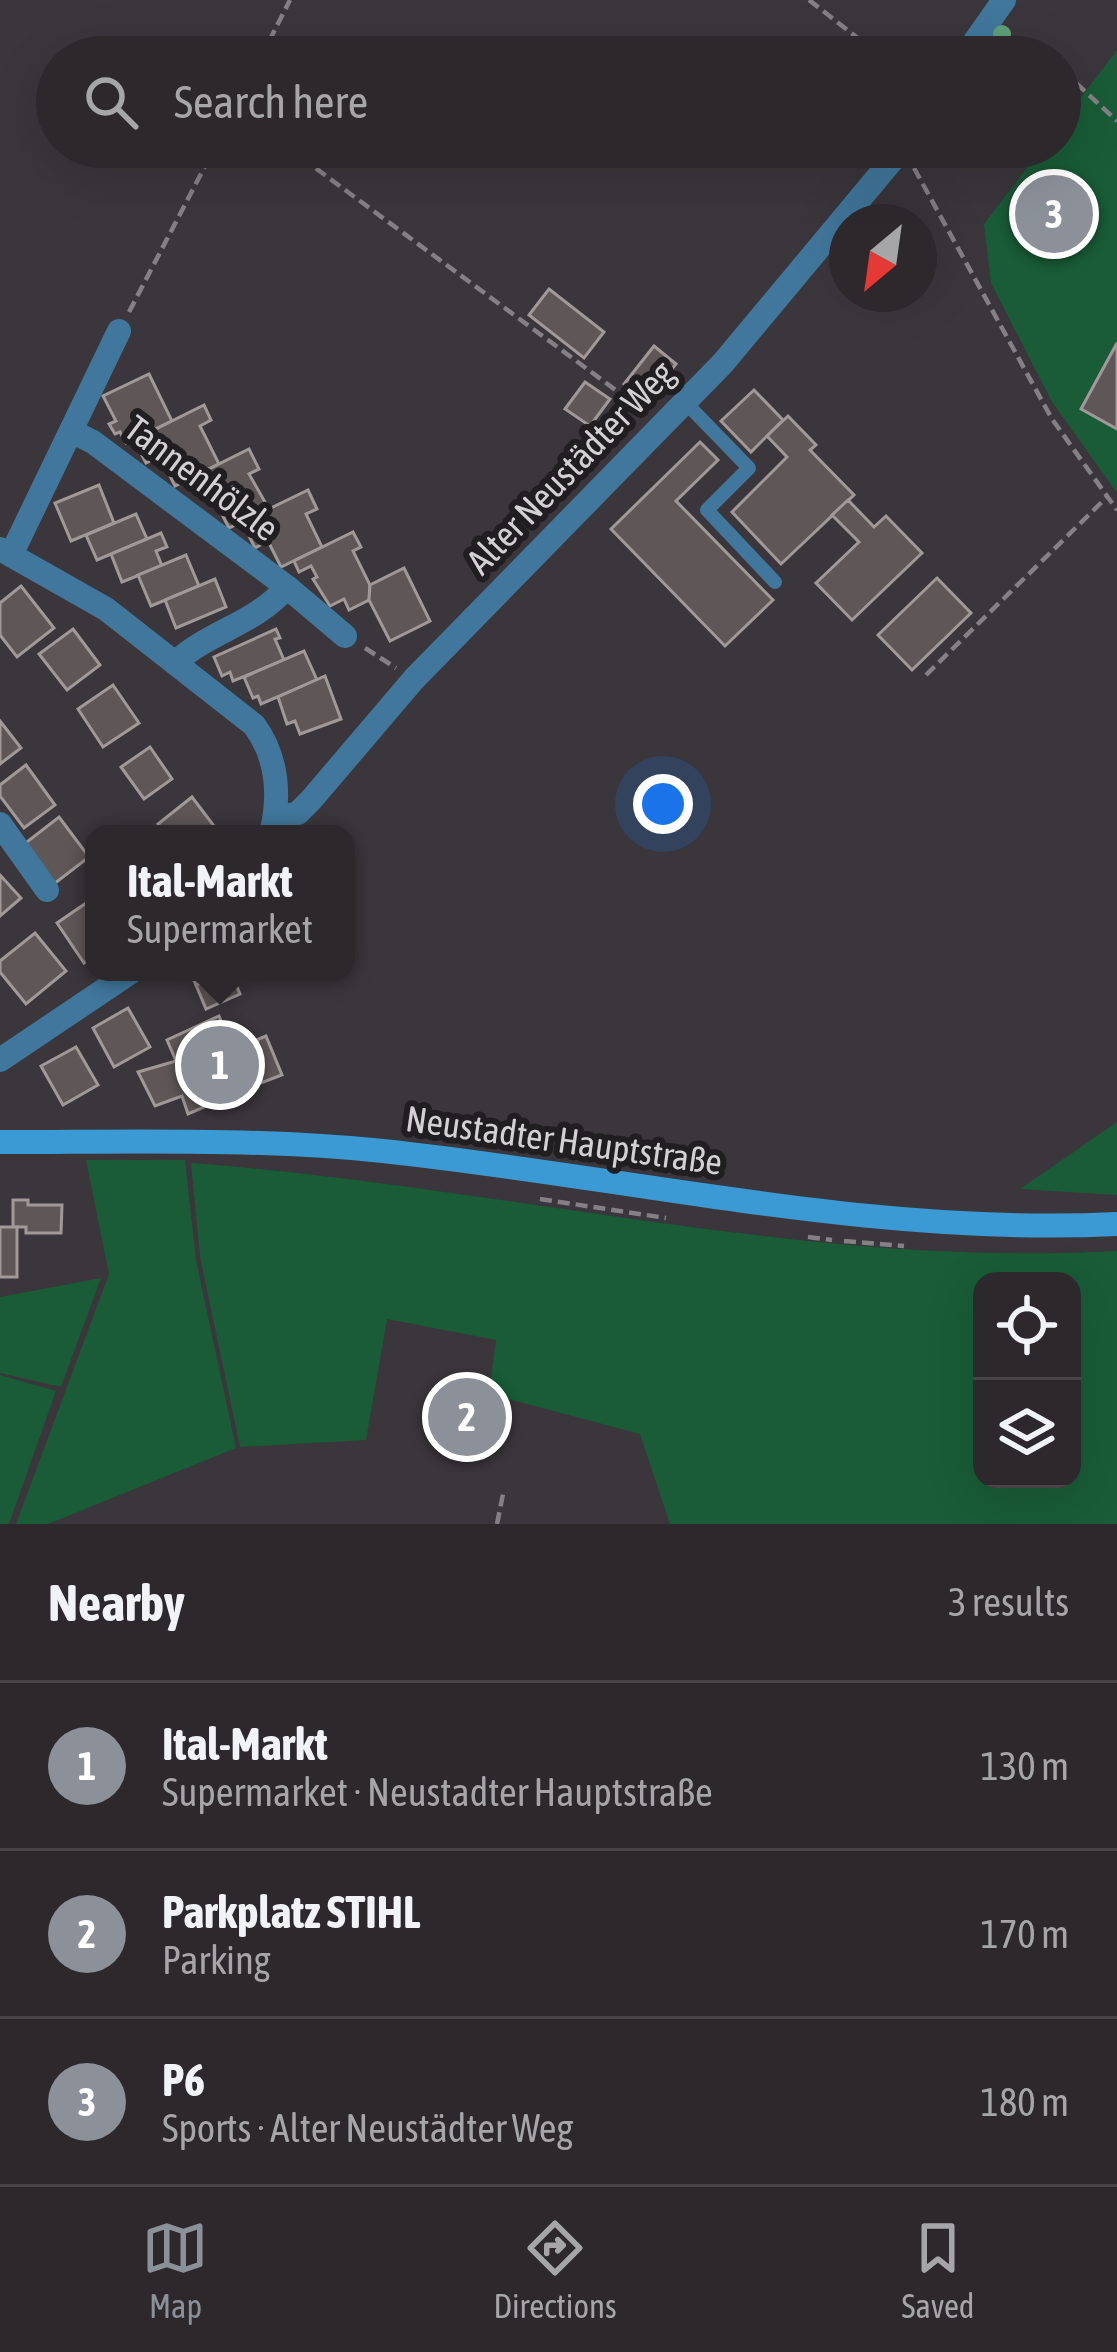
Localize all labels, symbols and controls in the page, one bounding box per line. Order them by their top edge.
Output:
search box [36,36,1081,168]
icon: search [78,69,144,135]
text: Search here [174,76,368,128]
pin: 3 [1015,169,1093,259]
north arrow [829,204,937,312]
street label: Alter Neustädter Weg [458,351,683,582]
street label: Tannenhölzle [117,407,287,549]
your location [633,774,693,834]
popup [85,825,355,981]
text: Ital-Markt [127,855,293,907]
text: Supermarket [127,907,313,951]
pin: 1 [181,1020,259,1110]
street label: Neustadter Hauptstraße [403,1097,725,1183]
map controls [973,1272,1081,1488]
button: locate [973,1272,1081,1380]
pin: 2 [428,1372,506,1462]
button: layers [973,1380,1081,1488]
text: Nearby [48,1573,185,1632]
text: 3 results [948,1580,1069,1624]
text: Ital-Markt [162,1718,328,1770]
text: 1 [78,1744,96,1788]
text: 130 m [981,1744,1069,1788]
text: Supermarket · Neustadter Hauptstraße [162,1770,713,1814]
text: Parkplatz STIHL [162,1886,420,1938]
text: 2 [78,1912,96,1956]
text: 170 m [981,1912,1069,1956]
text: Parking [162,1938,271,1982]
text: P6 [162,2054,205,2106]
text: 3 [78,2080,96,2124]
text: 180 m [981,2080,1069,2124]
text: Sports · Alter Neustädter Weg [162,2106,573,2150]
tab: Map [142,2215,208,2325]
tab: Directions [493,2215,617,2325]
tab: Saved [902,2215,974,2325]

